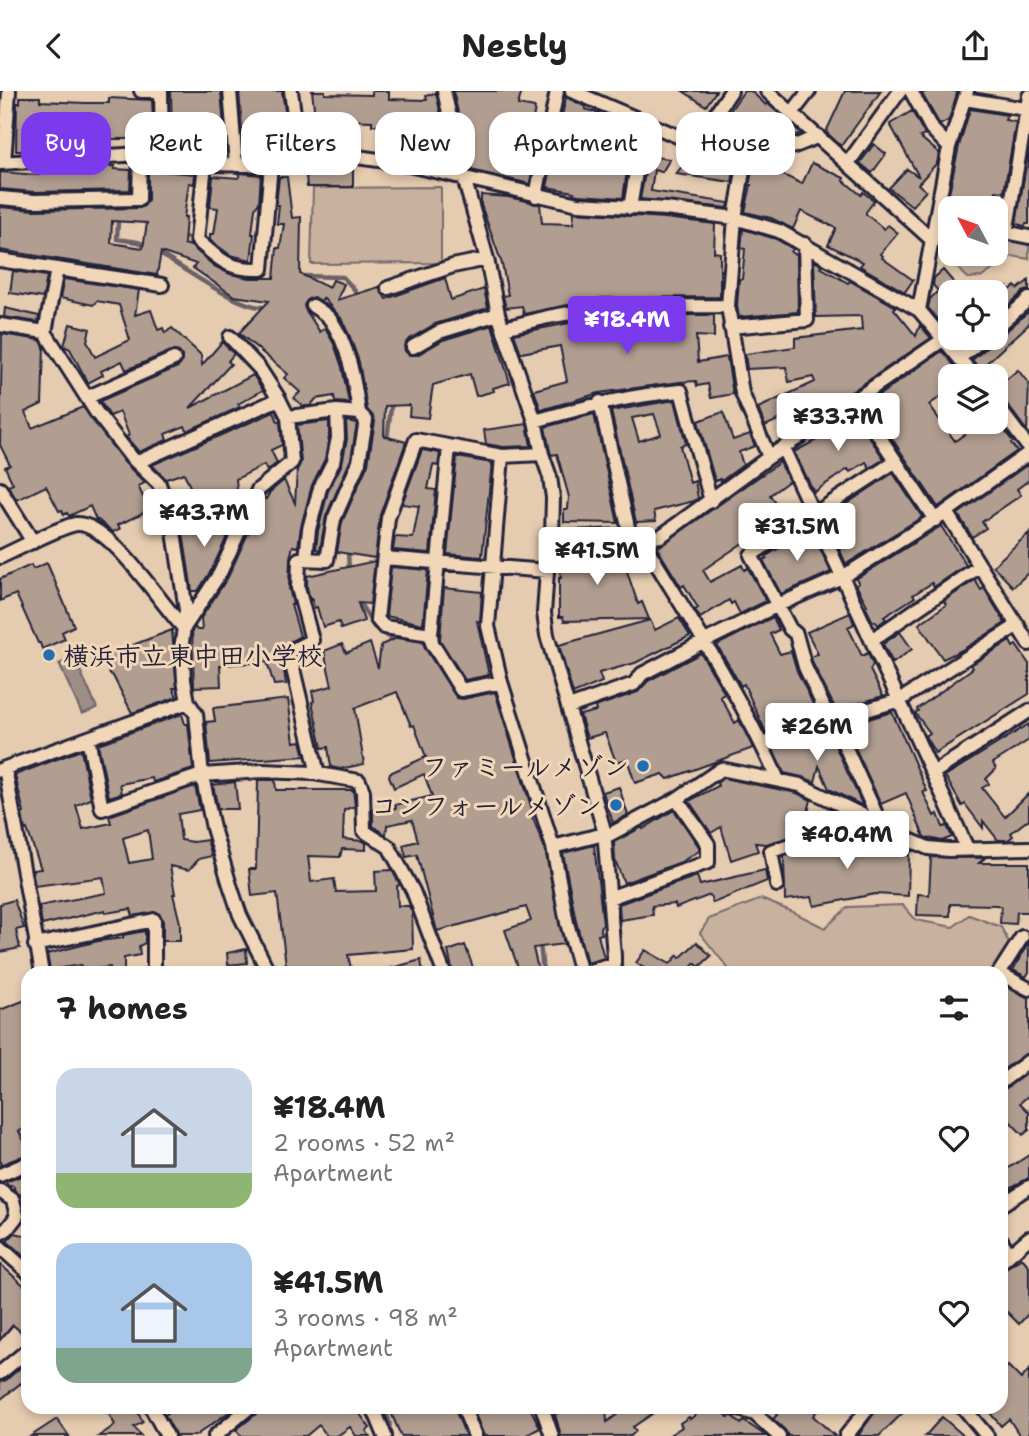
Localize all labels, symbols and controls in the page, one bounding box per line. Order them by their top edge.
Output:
text: Nestly [461,24,568,67]
icon: back [35,27,73,65]
icon: share [956,27,994,65]
chip: Buy [21,112,111,175]
chip: Rent [125,112,227,175]
chip: Filters [241,112,361,175]
chip: New [375,112,475,175]
chip: Apartment [489,112,662,175]
chip: House [676,112,795,175]
north arrow [938,196,1008,266]
map controls [938,196,1008,434]
button: locate [938,280,1008,350]
pin: ¥18.4M [570,296,684,356]
text: ¥18.4M [584,304,670,334]
button: layers [938,364,1008,434]
pin: ¥33.7M [781,393,895,453]
text: ¥33.7M [793,401,883,431]
pin: ¥43.7M [147,489,261,549]
text: ¥43.7M [159,497,249,527]
pin: ¥31.5M [740,503,854,563]
text: ¥31.5M [754,511,840,541]
pin: ¥41.5M [540,527,654,587]
text: ¥41.5M [555,535,639,565]
place label: 横浜市立東中田小学校 [63,638,323,673]
marker: 横浜市立東中田小学校 [41,647,57,663]
pin: ¥26M [776,703,858,763]
text: ¥26M [781,711,853,741]
place label: ファミールメゾン [422,749,629,784]
marker: ファミールメゾン [635,758,651,774]
place label: コンフォールメゾン [371,788,602,823]
marker: コンフォールメゾン [608,797,624,813]
pin: ¥40.4M [790,811,904,871]
text: ¥40.4M [801,819,893,849]
text: 7 homes [56,988,188,1029]
icon: filters [935,989,973,1027]
text: ¥18.4M [273,1087,386,1128]
icon: home [112,1096,196,1180]
icon: heart [935,1119,973,1157]
text: 2 rooms · 52 m² [273,1128,455,1158]
text: Apartment [273,1158,393,1188]
text: ¥41.5M [273,1262,384,1303]
icon: home [112,1271,196,1355]
icon: heart [935,1294,973,1332]
text: 3 rooms · 98 m² [273,1303,458,1333]
text: Apartment [273,1333,393,1363]

